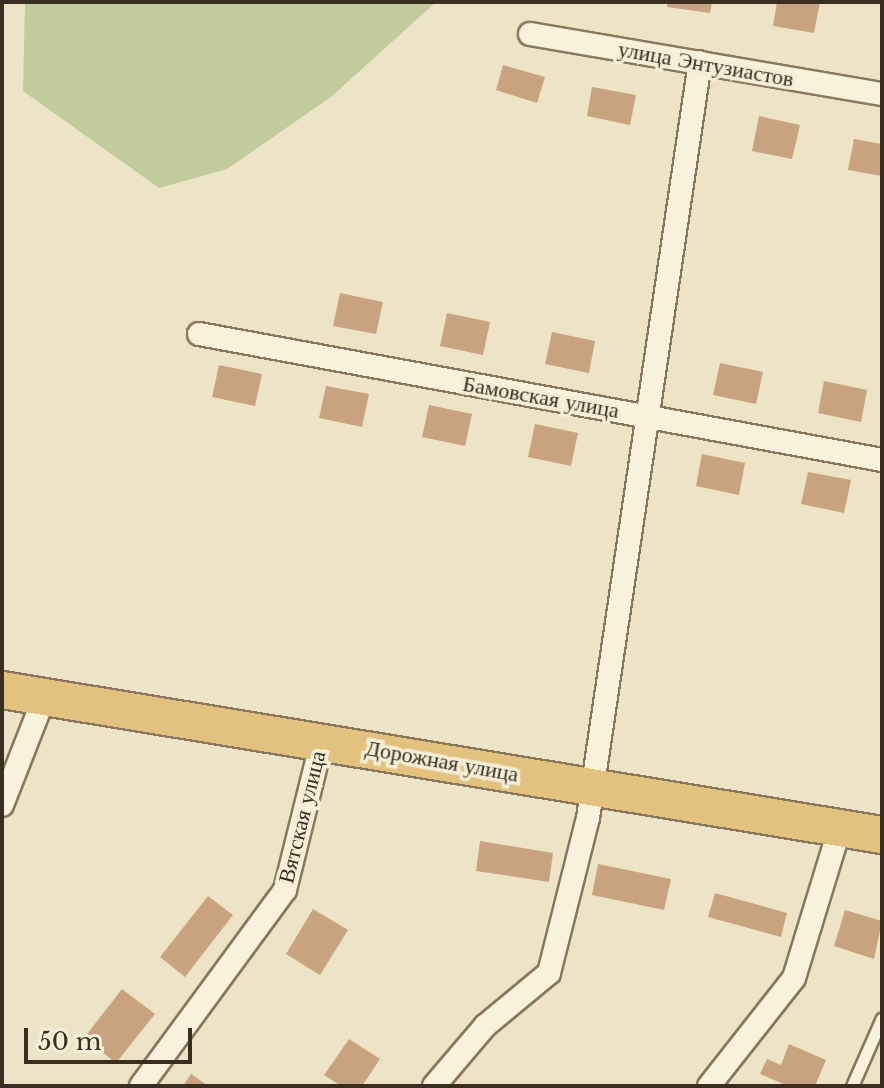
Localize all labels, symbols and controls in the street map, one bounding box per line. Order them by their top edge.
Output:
street label: улица Энтузиастов [616,36,796,92]
street label: Бамовская улица [461,370,621,424]
street label: Дорожная улица [363,735,521,787]
street label: Вятская улица [273,748,331,886]
scale bar [28,1012,196,1062]
text: 50 m [38,1027,101,1056]

